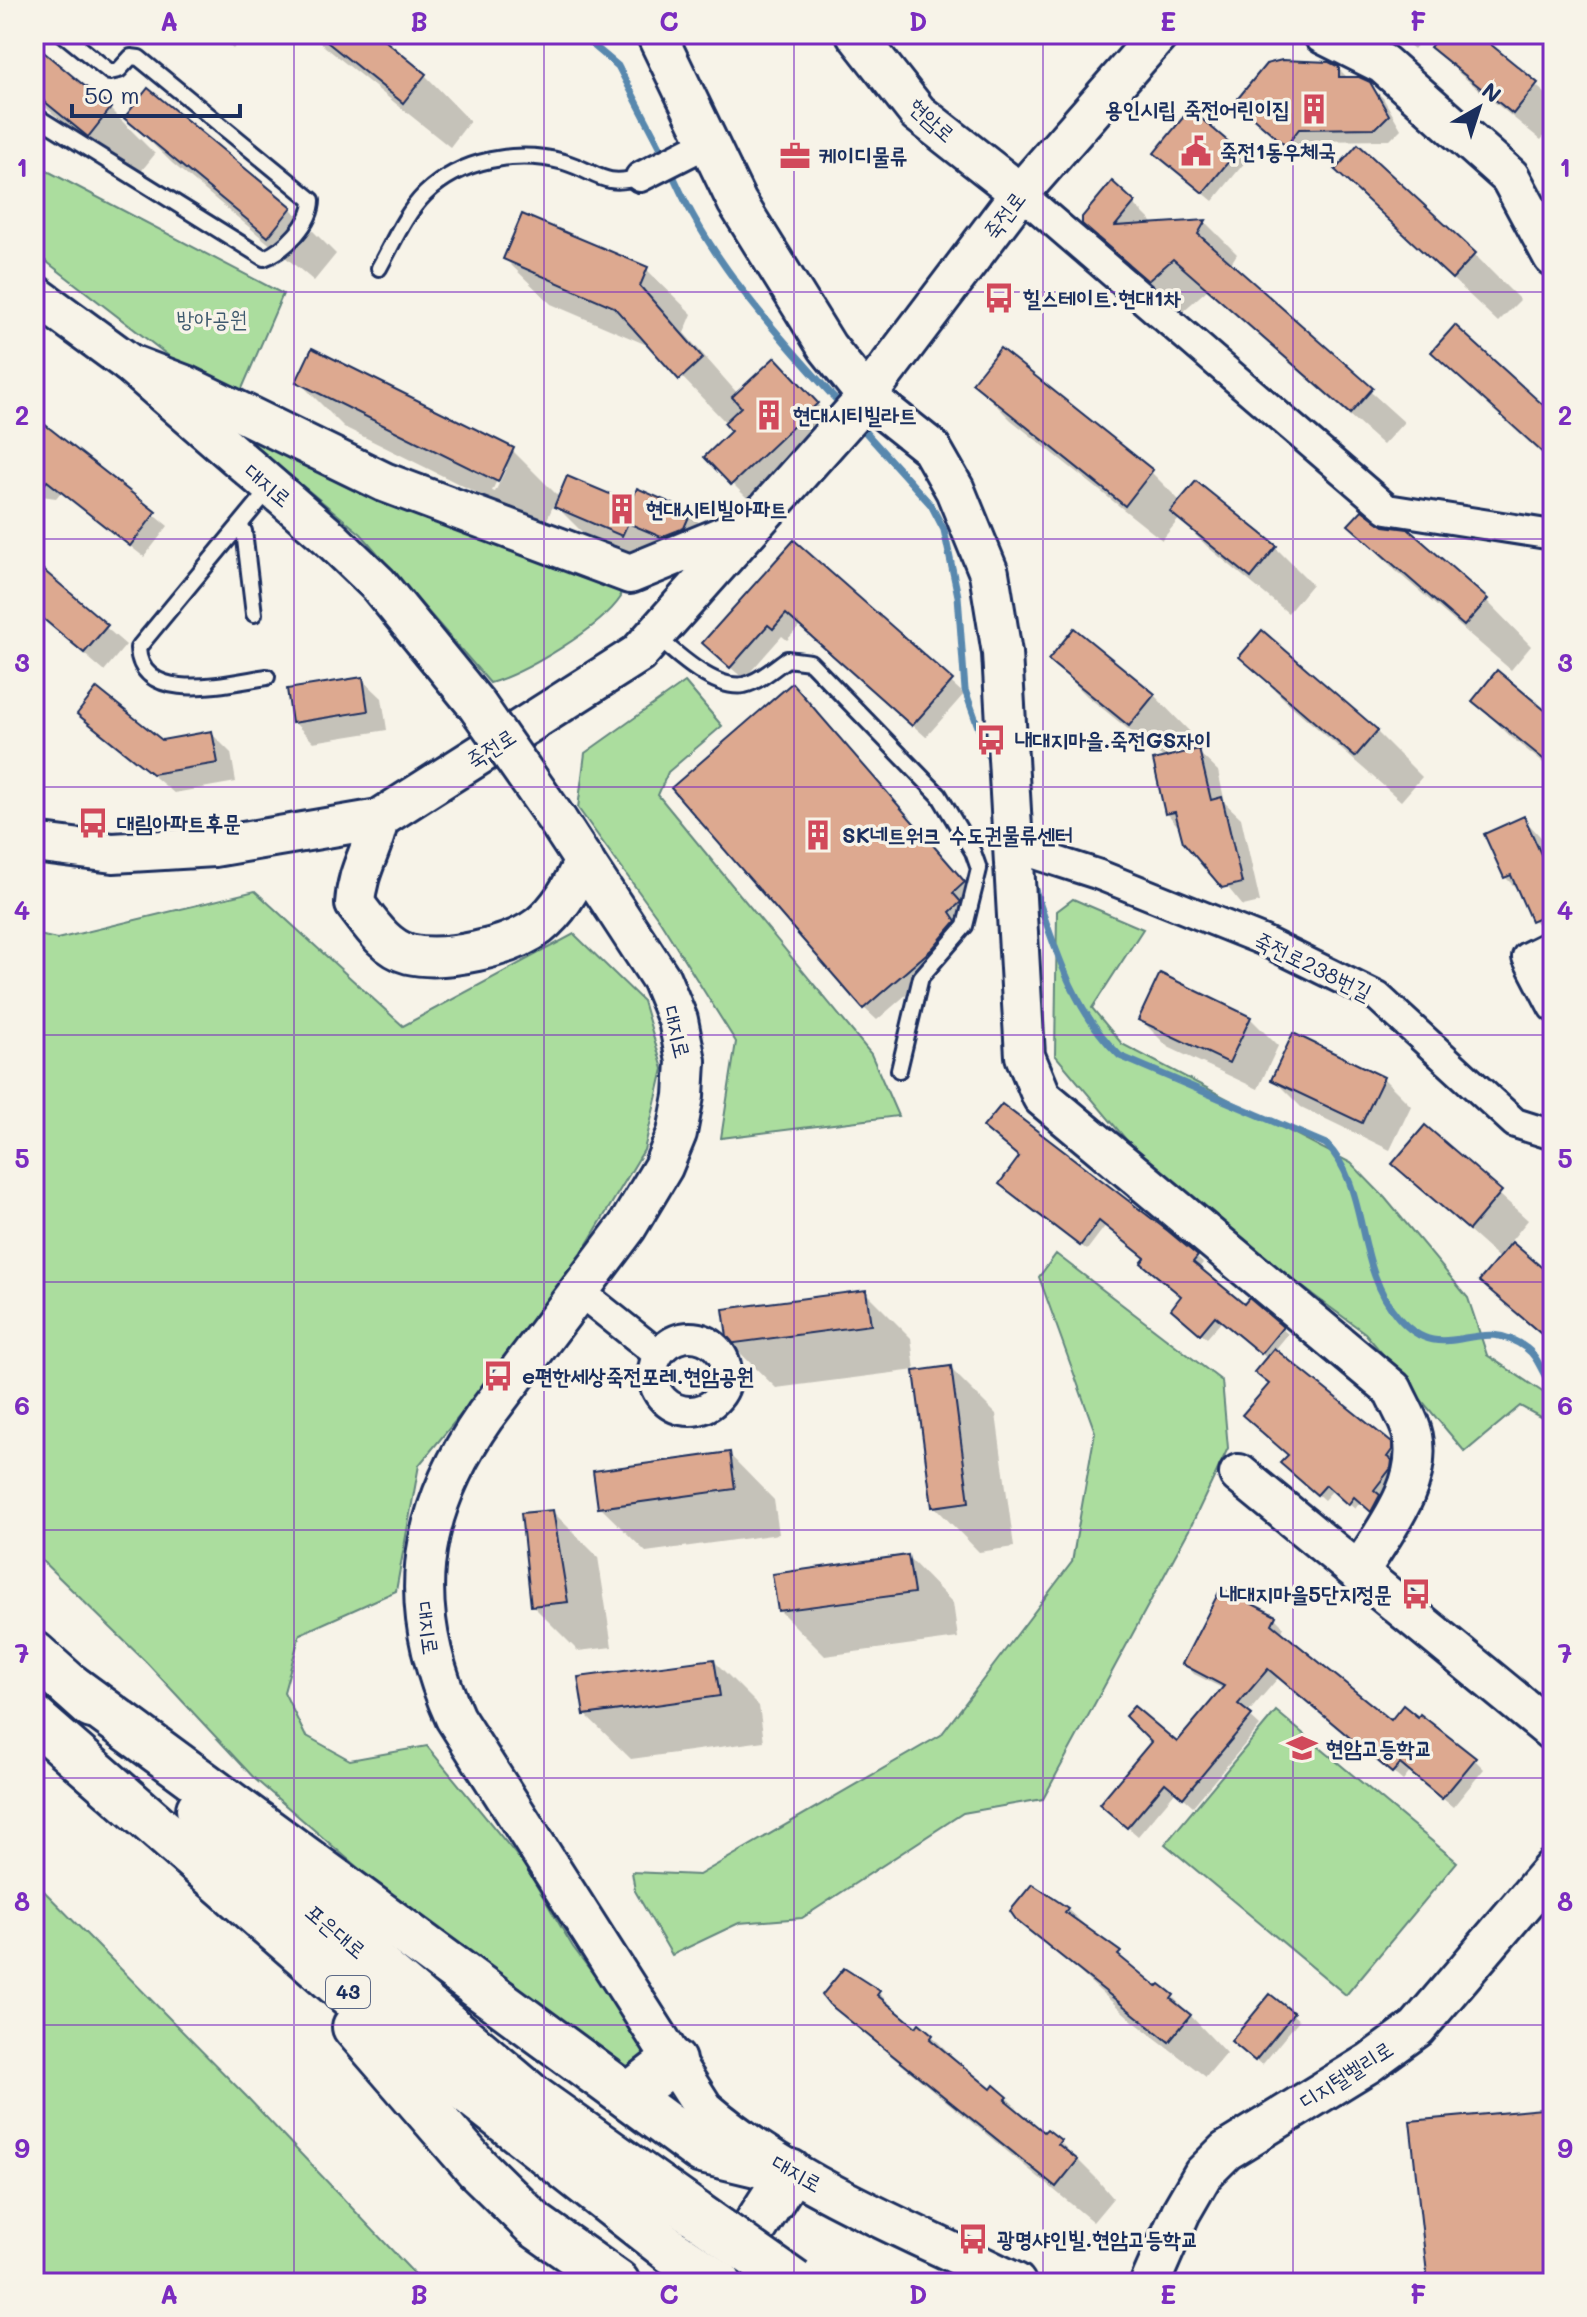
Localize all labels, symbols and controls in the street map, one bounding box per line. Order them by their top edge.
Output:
text: A [160,4,178,38]
text: B [410,4,428,38]
text: C [659,4,679,38]
text: D [909,4,927,38]
text: E [1160,4,1176,38]
text: F [1410,4,1426,38]
scale bar [72,68,240,118]
north arrow [1439,68,1519,148]
text: N [1476,76,1508,109]
text: 50 m [84,79,140,110]
street label: 현암로 [903,91,962,148]
building icon: 용인시립 죽전어린이집 [1297,92,1331,126]
place label: 용인시립 죽전어린이집 [1105,94,1290,123]
public building icon: 죽전1동우체국 [1179,134,1213,168]
place label: 죽전1동우체국 [1220,136,1336,165]
office icon: 케이디물류 [778,139,812,173]
place label: 케이디물류 [819,141,908,170]
text: 1 [16,150,28,184]
text: 1 [1559,150,1571,184]
street label: 죽전로 [976,185,1031,245]
bus stop icon: 힐스테이트.현대1차 [982,281,1016,315]
place label: 힐스테이트.현대1차 [1023,283,1181,312]
park label: 방아공원 [177,304,247,333]
text: 2 [15,398,29,432]
building icon: 현대시티빌라트 [752,398,786,432]
text: 2 [1558,398,1572,432]
place label: 현대시티빌라트 [793,400,917,429]
street label: 대지로 [239,456,298,513]
building icon: 현대시티빌아파트 [605,492,639,526]
place label: 현대시티빌아파트 [646,494,788,523]
text: 3 [14,645,30,679]
text: 3 [1557,645,1573,679]
street label: 죽전로 [461,721,521,774]
bus stop icon: 내대지마을.죽전GS자이 [974,723,1008,757]
place label: 내대지마을.죽전GS자이 [1015,725,1212,754]
bus stop icon: 대림아파트후문 [76,806,110,840]
place label: 대림아파트후문 [117,808,241,837]
building icon: SK네트워크 수도권물류센터 [801,818,835,852]
place label: SK네트워크 수도권물류센터 [842,820,1073,849]
text: 4 [14,893,30,927]
text: 4 [1557,893,1573,927]
street label: 죽전로238번길 [1250,925,1377,1007]
street label: 대지로 [657,1003,698,1061]
text: 5 [14,1141,30,1175]
text: 5 [1557,1141,1573,1175]
bus stop icon: e편한세상죽전포레.현암공원 [481,1359,515,1393]
place label: e편한세상죽전포레.현암공원 [522,1361,754,1390]
text: 6 [14,1388,30,1422]
text: 6 [1557,1388,1573,1422]
bus stop icon: 내대지마을5단지정문 [1399,1577,1433,1611]
place label: 내대지마을5단지정문 [1220,1579,1392,1608]
street label: 대지로 [410,1600,447,1656]
text: 7 [15,1636,29,1670]
text: 7 [1558,1636,1572,1670]
school or university icon: 현암고등학교 [1285,1731,1319,1765]
place label: 현암고등학교 [1326,1733,1432,1762]
text: 8 [14,1884,30,1918]
text: 8 [1557,1884,1573,1918]
street label: 포은대로 [300,1897,373,1964]
road number: 43 [326,1976,370,2008]
street label: 디지털벨리로 [1293,2033,1398,2116]
text: 9 [14,2131,30,2165]
text: 9 [1557,2131,1573,2165]
street label: 대지로 [767,2147,827,2198]
bus stop icon: 광명샤인빌.현암고등학교 [956,2222,990,2256]
place label: 광명샤인빌.현암고등학교 [997,2224,1199,2253]
text: A [160,2277,178,2311]
text: B [410,2277,428,2311]
text: C [659,2277,679,2311]
text: D [909,2277,927,2311]
text: E [1160,2277,1176,2311]
text: F [1410,2277,1426,2311]

